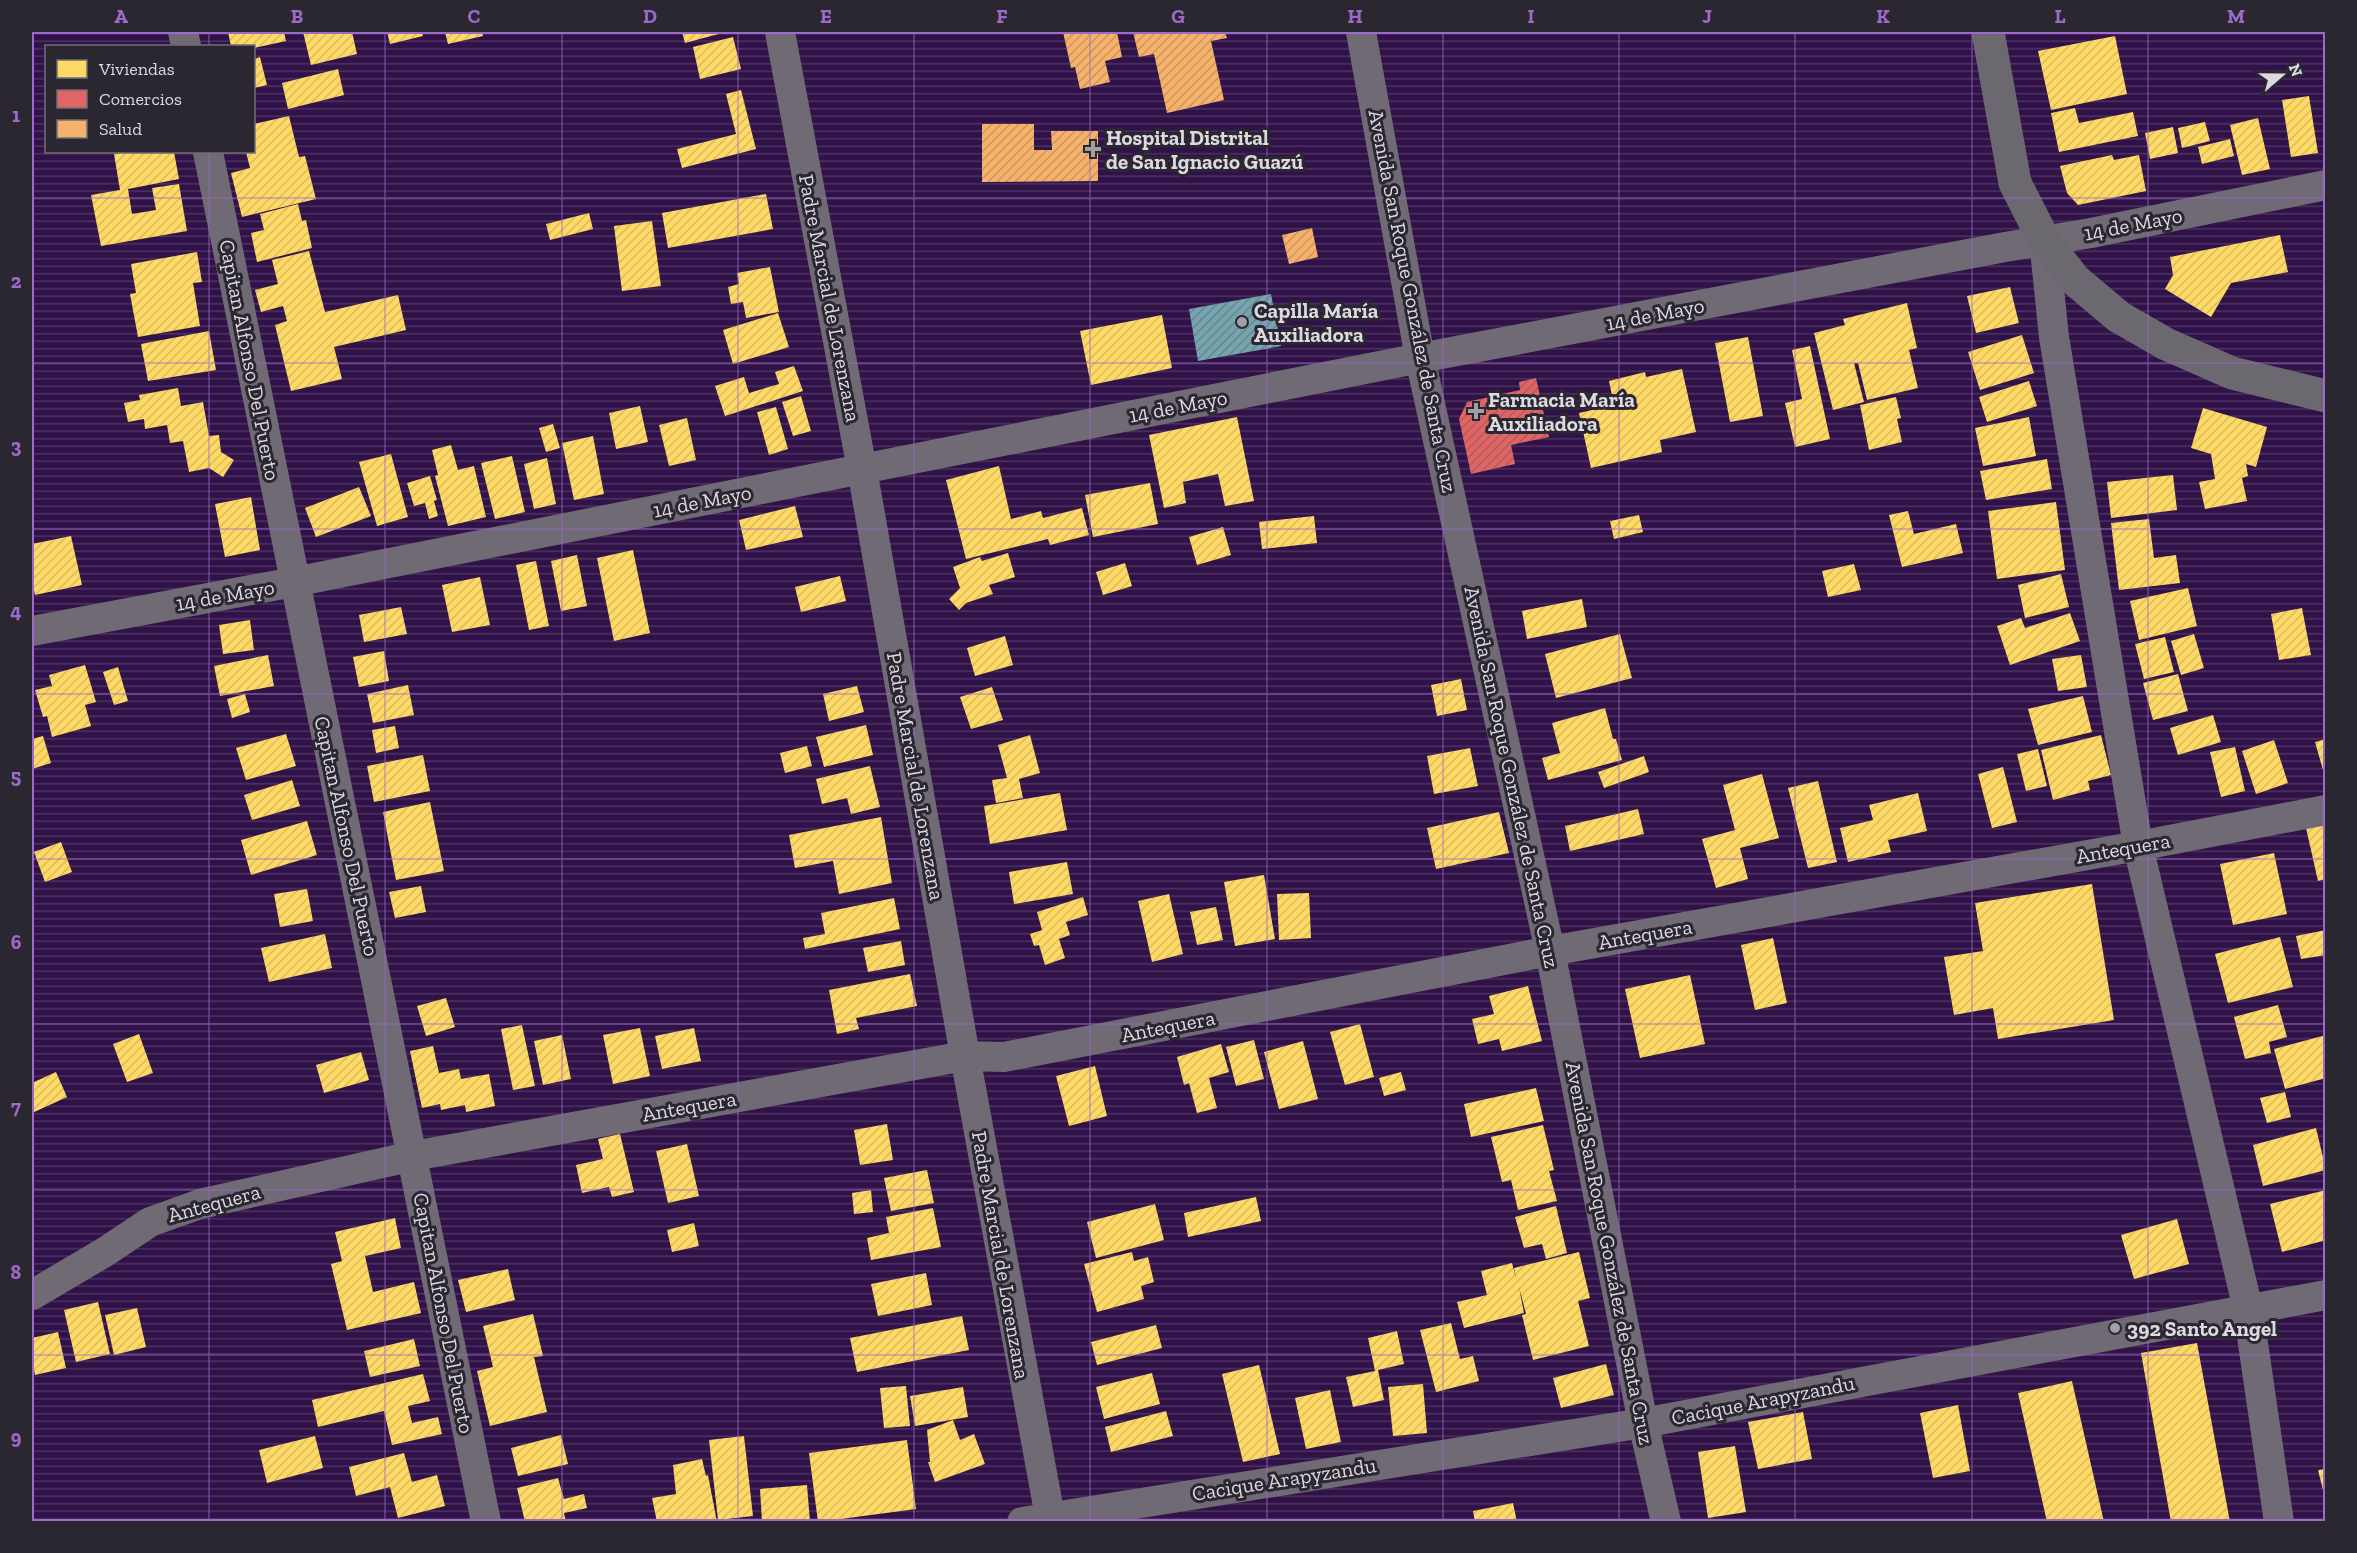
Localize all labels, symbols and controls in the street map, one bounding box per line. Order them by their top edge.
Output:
text: A [114,4,128,28]
text: B [291,4,303,28]
text: C [468,4,481,28]
text: D [643,4,657,28]
text: E [820,4,832,28]
text: F [996,4,1008,28]
text: G [1171,4,1185,28]
text: H [1347,4,1363,28]
text: I [1527,4,1535,28]
text: J [1702,4,1712,28]
text: K [1876,4,1890,28]
text: L [2054,4,2066,28]
text: M [2227,4,2245,28]
legend [45,45,255,153]
north arrow [2252,45,2312,105]
text: Viviendas [98,58,175,80]
text: N [2285,61,2307,79]
text: Comercios [99,88,182,110]
text: 1 [12,103,20,127]
street label: Avenida San Roque González de Santa Cruz [1364,107,1463,495]
text: Salud [99,118,142,140]
place label: Hospital Distrital de San Ignacio Guazú [1106,125,1303,174]
marker: Hospital Distrital de San Ignacio Guazú [1084,140,1102,158]
street label: Padre Marcial de Lorenzana [794,172,866,424]
street label: 14 de Mayo [2082,202,2184,246]
street label: Capitan Alfonso Del Puerto [214,238,286,482]
text: 2 [11,269,22,293]
street label: 14 de Mayo [1604,292,1706,336]
place label: Capilla María Auxiliadora [1254,298,1379,347]
marker: Capilla María Auxiliadora [1235,315,1249,329]
street label: 14 de Mayo [1127,384,1229,428]
place label: Farmacia María Auxiliadora [1488,387,1635,436]
marker: Farmacia María Auxiliadora [1469,404,1483,418]
text: 3 [11,434,22,458]
street label: 14 de Mayo [651,479,753,523]
street label: 14 de Mayo [174,574,276,616]
street label: Avenida San Roque González de Santa Cruz [1459,584,1565,970]
text: 4 [10,599,22,623]
street label: Padre Marcial de Lorenzana [882,650,950,902]
street label: Capitan Alfonso Del Puerto [309,714,385,958]
text: 5 [11,764,21,788]
street label: Antequera [2074,827,2172,869]
street label: Antequera [1596,913,1694,955]
text: 6 [11,930,22,954]
street label: Antequera [1119,1005,1217,1047]
street label: Avenida San Roque González de Santa Cruz [1561,1059,1660,1447]
street label: Antequera [640,1085,738,1127]
text: 7 [11,1095,21,1119]
street label: Padre Marcial de Lorenzana [967,1129,1035,1381]
street label: Antequera [165,1179,263,1227]
street label: Capitan Alfonso Del Puerto [408,1191,480,1435]
text: 8 [11,1260,22,1284]
place label: 392 Santo Angel [2127,1316,2277,1341]
marker: 392 Santo Angel [2108,1321,2122,1335]
street label: Cacique Arapyzandu [1669,1370,1857,1430]
text: 9 [11,1425,22,1449]
street label: Cacique Arapyzandu [1190,1452,1378,1506]

